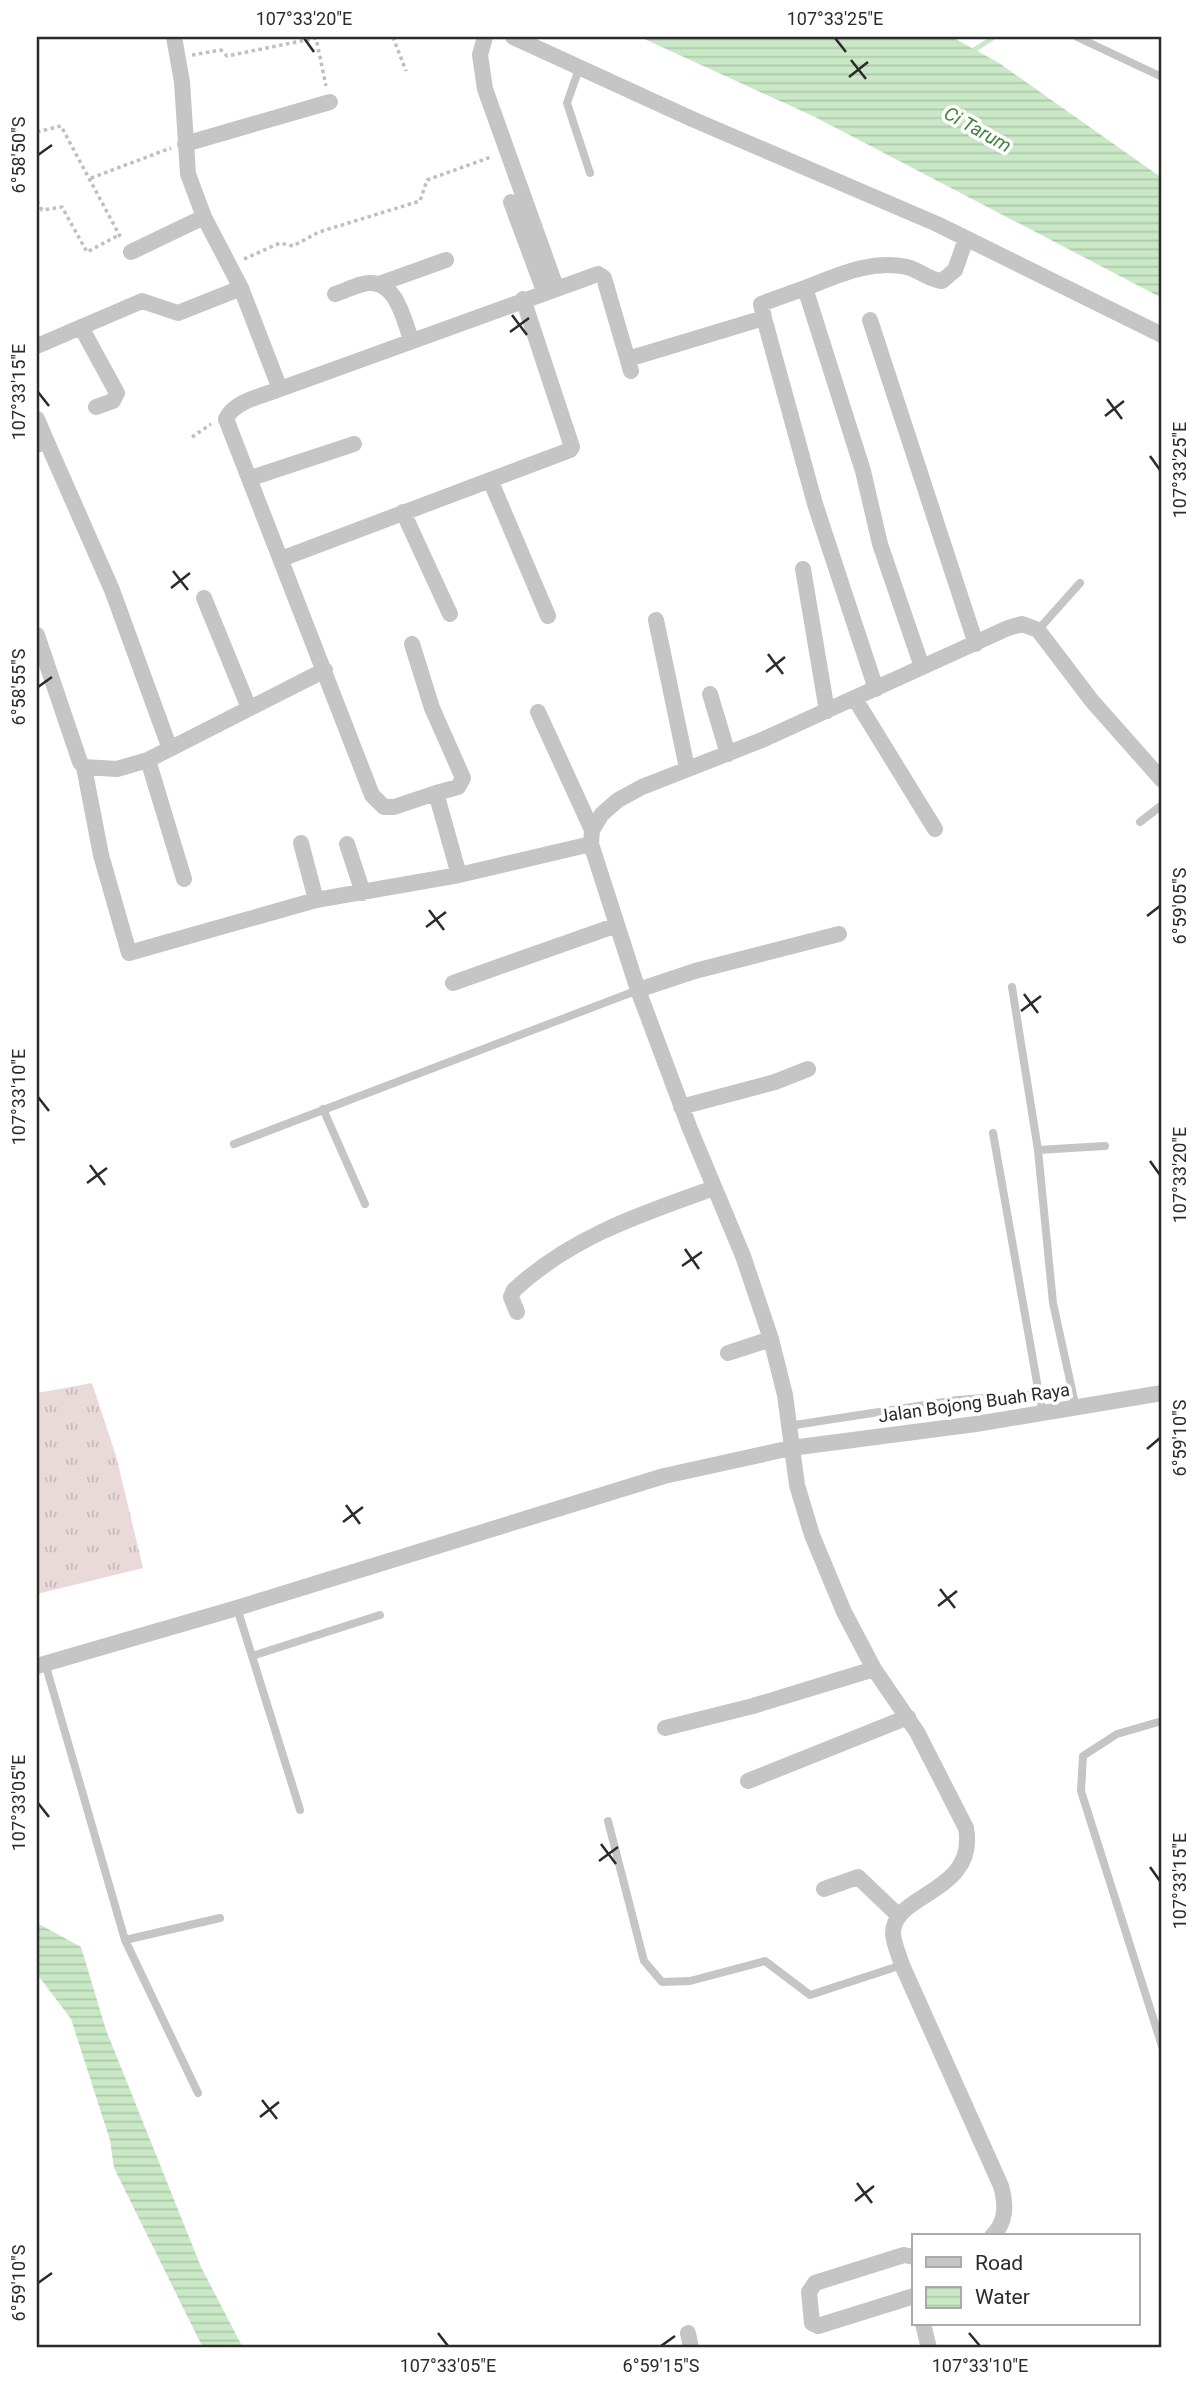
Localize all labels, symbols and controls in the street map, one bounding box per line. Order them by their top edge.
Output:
text: 107°33'20"E [256,8,352,29]
text: 107°33'25"E [787,8,883,29]
water label: Ci Tarum [940,102,1015,157]
text: 6°58'50"S [8,116,29,193]
text: 107°33'15"E [8,344,29,440]
text: 107°33'25"E [1169,422,1190,518]
text: 6°58'55"S [8,648,29,725]
text: 6°59'05"S [1169,867,1190,944]
text: 107°33'10"E [8,1049,29,1145]
text: 107°33'20"E [1169,1127,1190,1223]
street label: Jalan Bojong Buah Raya [877,1379,1071,1426]
text: 6°59'10"S [1169,1399,1190,1476]
text: 107°33'05"E [8,1755,29,1851]
text: 107°33'15"E [1169,1833,1190,1929]
legend [912,2234,1140,2326]
text: 6°59'10"S [8,2244,29,2321]
text: Road [975,2251,1023,2275]
text: Water [975,2285,1030,2309]
text: 107°33'05"E [400,2355,496,2376]
text: 6°59'15"S [623,2355,700,2376]
text: 107°33'10"E [932,2355,1028,2376]

